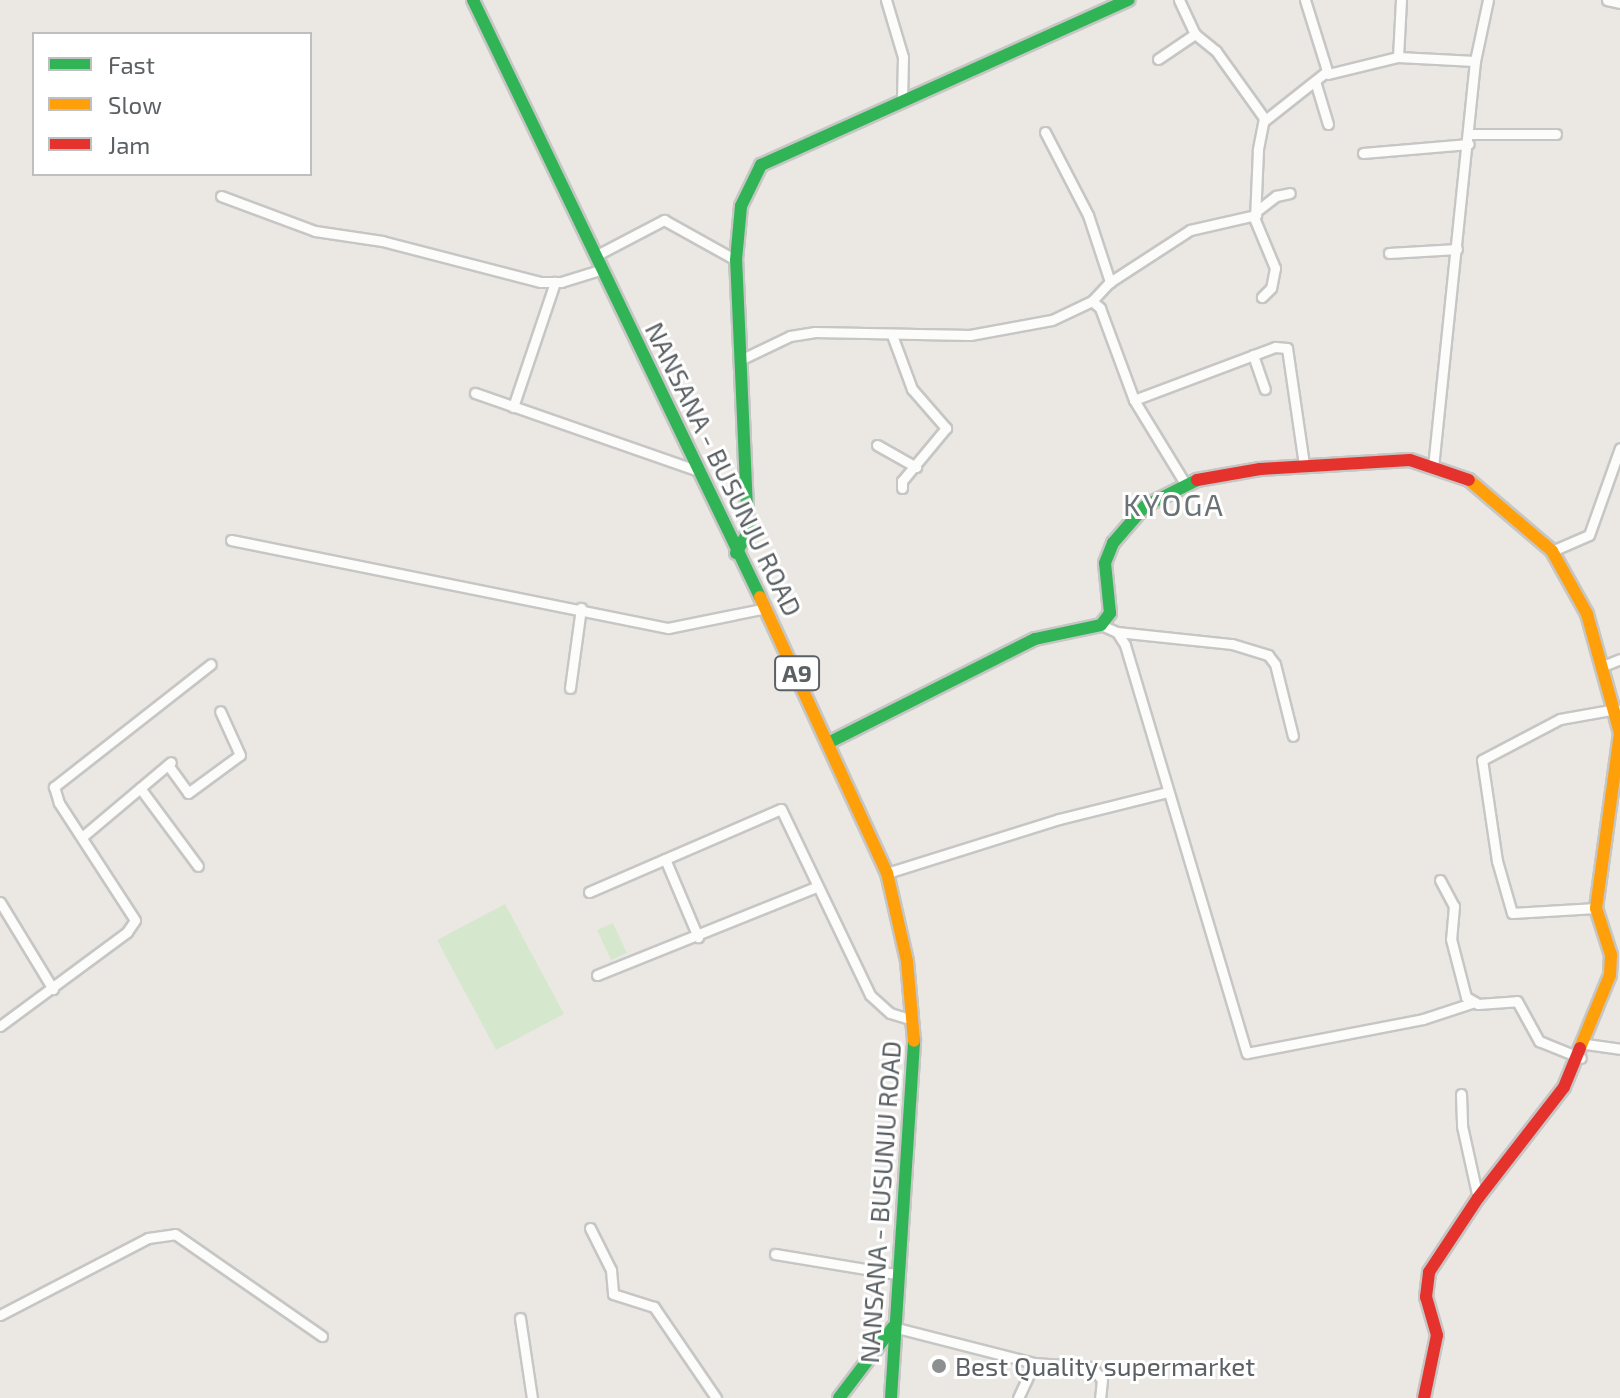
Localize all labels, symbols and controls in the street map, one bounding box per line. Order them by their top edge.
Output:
legend [32,32,312,176]
text: Fast [108,50,155,79]
text: Slow [108,90,162,119]
text: Jam [108,130,150,159]
street label: NANSANA - BUSUNJU ROAD [639,317,809,621]
district label: KYOGA [1123,486,1225,522]
road number: A9 [773,653,821,693]
street label: NANSANA - BUSUNJU ROAD [853,1039,907,1365]
place label: Best Quality supermarket [955,1350,1256,1382]
marker: Best Quality supermarket [930,1357,948,1375]

